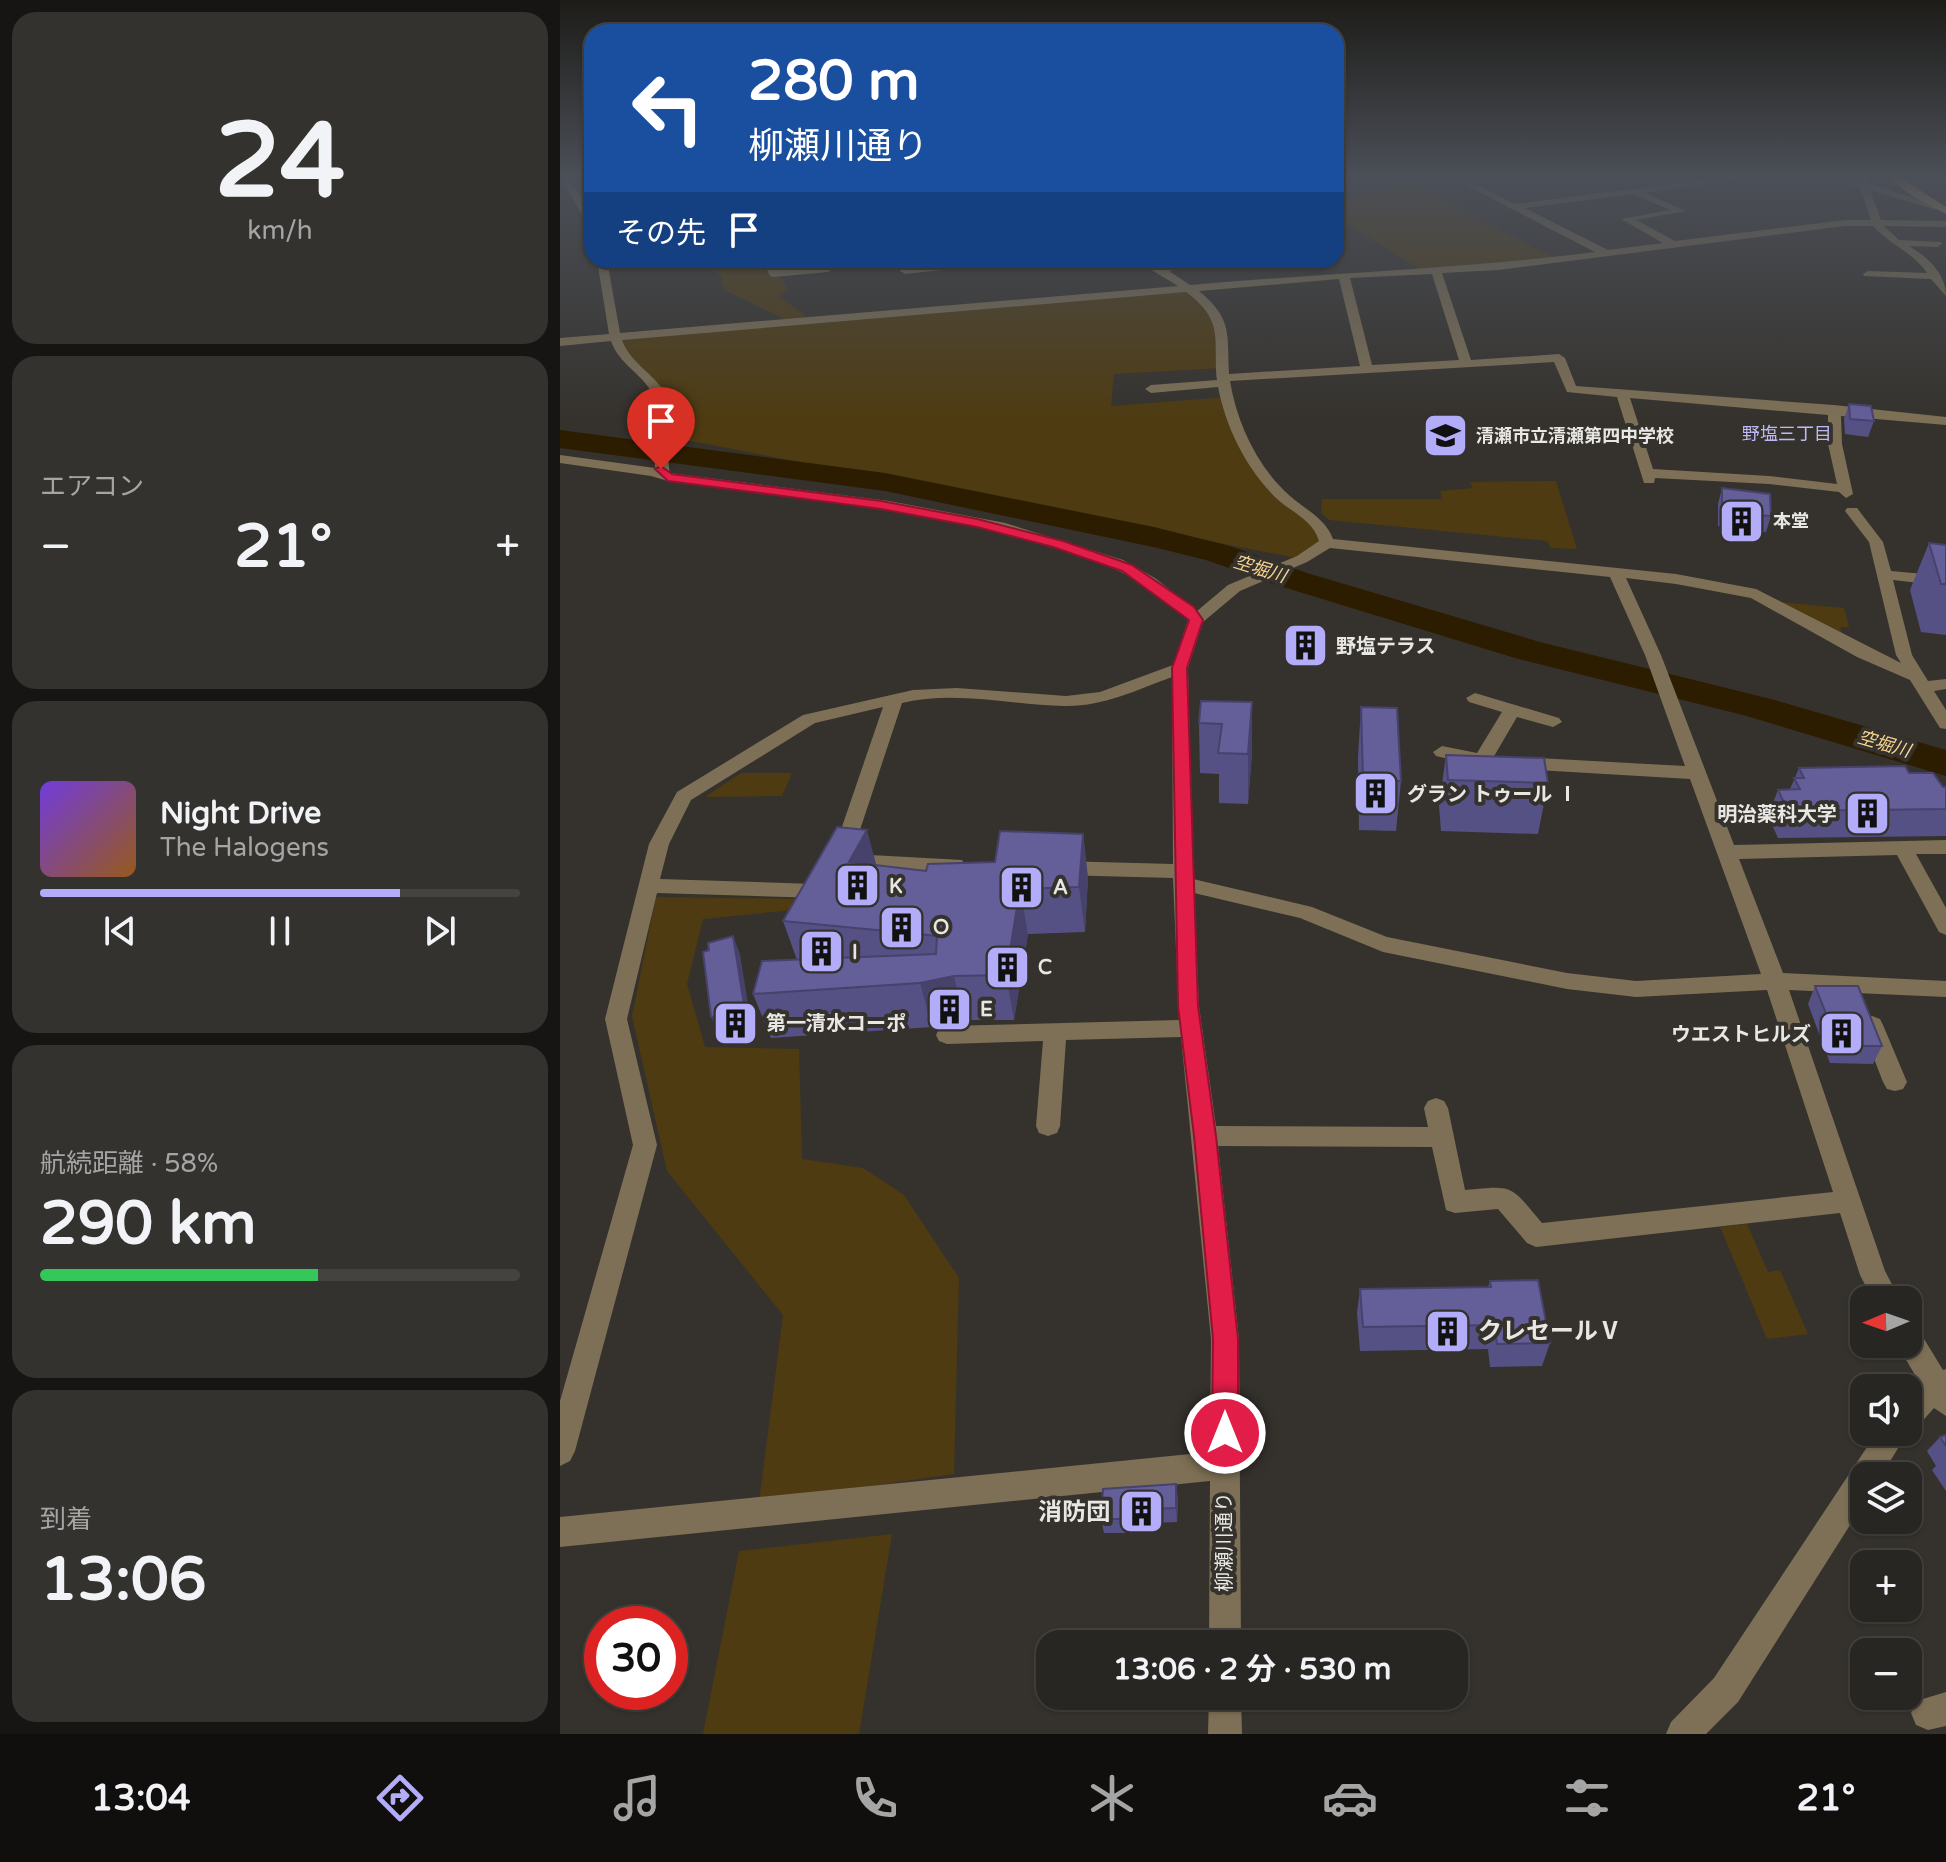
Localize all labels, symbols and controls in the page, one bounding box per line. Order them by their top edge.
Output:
text: 280 m [748,48,919,115]
icon: left [616,56,720,160]
text: 24 [215,100,345,225]
text: 柳瀬川通り [748,125,928,168]
icon: arrive [722,208,766,252]
text: km/h [247,215,313,246]
text: その先 [616,215,706,252]
pin [627,387,695,469]
icon: arrive [639,399,683,443]
school or university icon: 清瀬市立清瀬第四中学校 [1421,412,1469,460]
district label: 野塩三丁目 [1742,423,1832,445]
place label: 清瀬市立清瀬第四中学校 [1476,425,1674,447]
text: エアコン [40,471,144,502]
building icon: 本堂 [1718,497,1766,545]
place label: 本堂 [1773,510,1809,532]
text: 21° [234,511,332,583]
text: − [40,521,71,574]
text: + [495,521,520,574]
water label: 空堀川 [1231,551,1291,588]
building icon: 野塩テラス [1281,622,1329,670]
place label: 野塩テラス [1336,635,1436,659]
water label: 空堀川 [1855,726,1915,763]
building icon: グラン トゥール Ⅰ [1352,770,1400,818]
place label: グラン トゥール Ⅰ [1407,783,1577,807]
building icon: 明治薬科大学 [1844,790,1892,838]
text: Night Drive [160,795,321,832]
place label: 明治薬科大学 [1717,803,1837,827]
text: The Halogens [160,832,329,863]
building icon: K [834,862,882,910]
building icon: A [998,863,1046,911]
place label: K [889,875,903,899]
place label: A [1053,876,1068,900]
building icon: O [878,903,926,951]
icon: previous [98,909,142,953]
icon: pause [258,909,302,953]
icon: next [418,909,462,953]
place label: O [933,916,949,940]
building icon: I [797,928,845,976]
place label: I [852,941,858,965]
building icon: C [983,943,1031,991]
place label: C [1038,956,1052,980]
building icon: E [925,985,973,1033]
place label: E [980,998,993,1022]
building icon: 第一清水コーポ [711,999,759,1047]
building icon: ウエストヒルズ [1818,1010,1866,1058]
place label: 第一清水コーポ [766,1012,906,1036]
place label: ウエストヒルズ [1671,1023,1811,1047]
text: 航続距離 · 58% [40,1148,218,1179]
text: 290 km [40,1188,256,1260]
north arrow [1850,1286,1922,1358]
map controls [1850,1286,1922,1710]
building icon: クレセールⅤ [1423,1307,1471,1355]
place label: クレセールⅤ [1478,1317,1622,1346]
button: sound [1850,1374,1922,1446]
position arrow [1183,1391,1267,1475]
button: layers [1850,1462,1922,1534]
building icon: 消防団 [1117,1488,1165,1536]
street label: 柳瀬川通り [1213,1492,1237,1592]
place label: 消防団 [1038,1498,1110,1527]
text: 到着 [40,1504,92,1535]
text: 13:06 [40,1544,206,1616]
button: + [1850,1550,1922,1622]
speed limit sign: 30 [584,1606,688,1710]
button: − [1850,1638,1922,1710]
text: 13:06 · 2 分 · 530 m [1113,1651,1391,1688]
icon: directions [372,1770,428,1826]
icon: music [609,1770,665,1826]
icon: phone [847,1770,903,1826]
icon: climate [1084,1770,1140,1826]
icon: car [1322,1770,1378,1826]
icon: filters [1559,1770,1615,1826]
text: 13:04 [91,1777,191,1820]
text: 21° [1796,1777,1855,1820]

